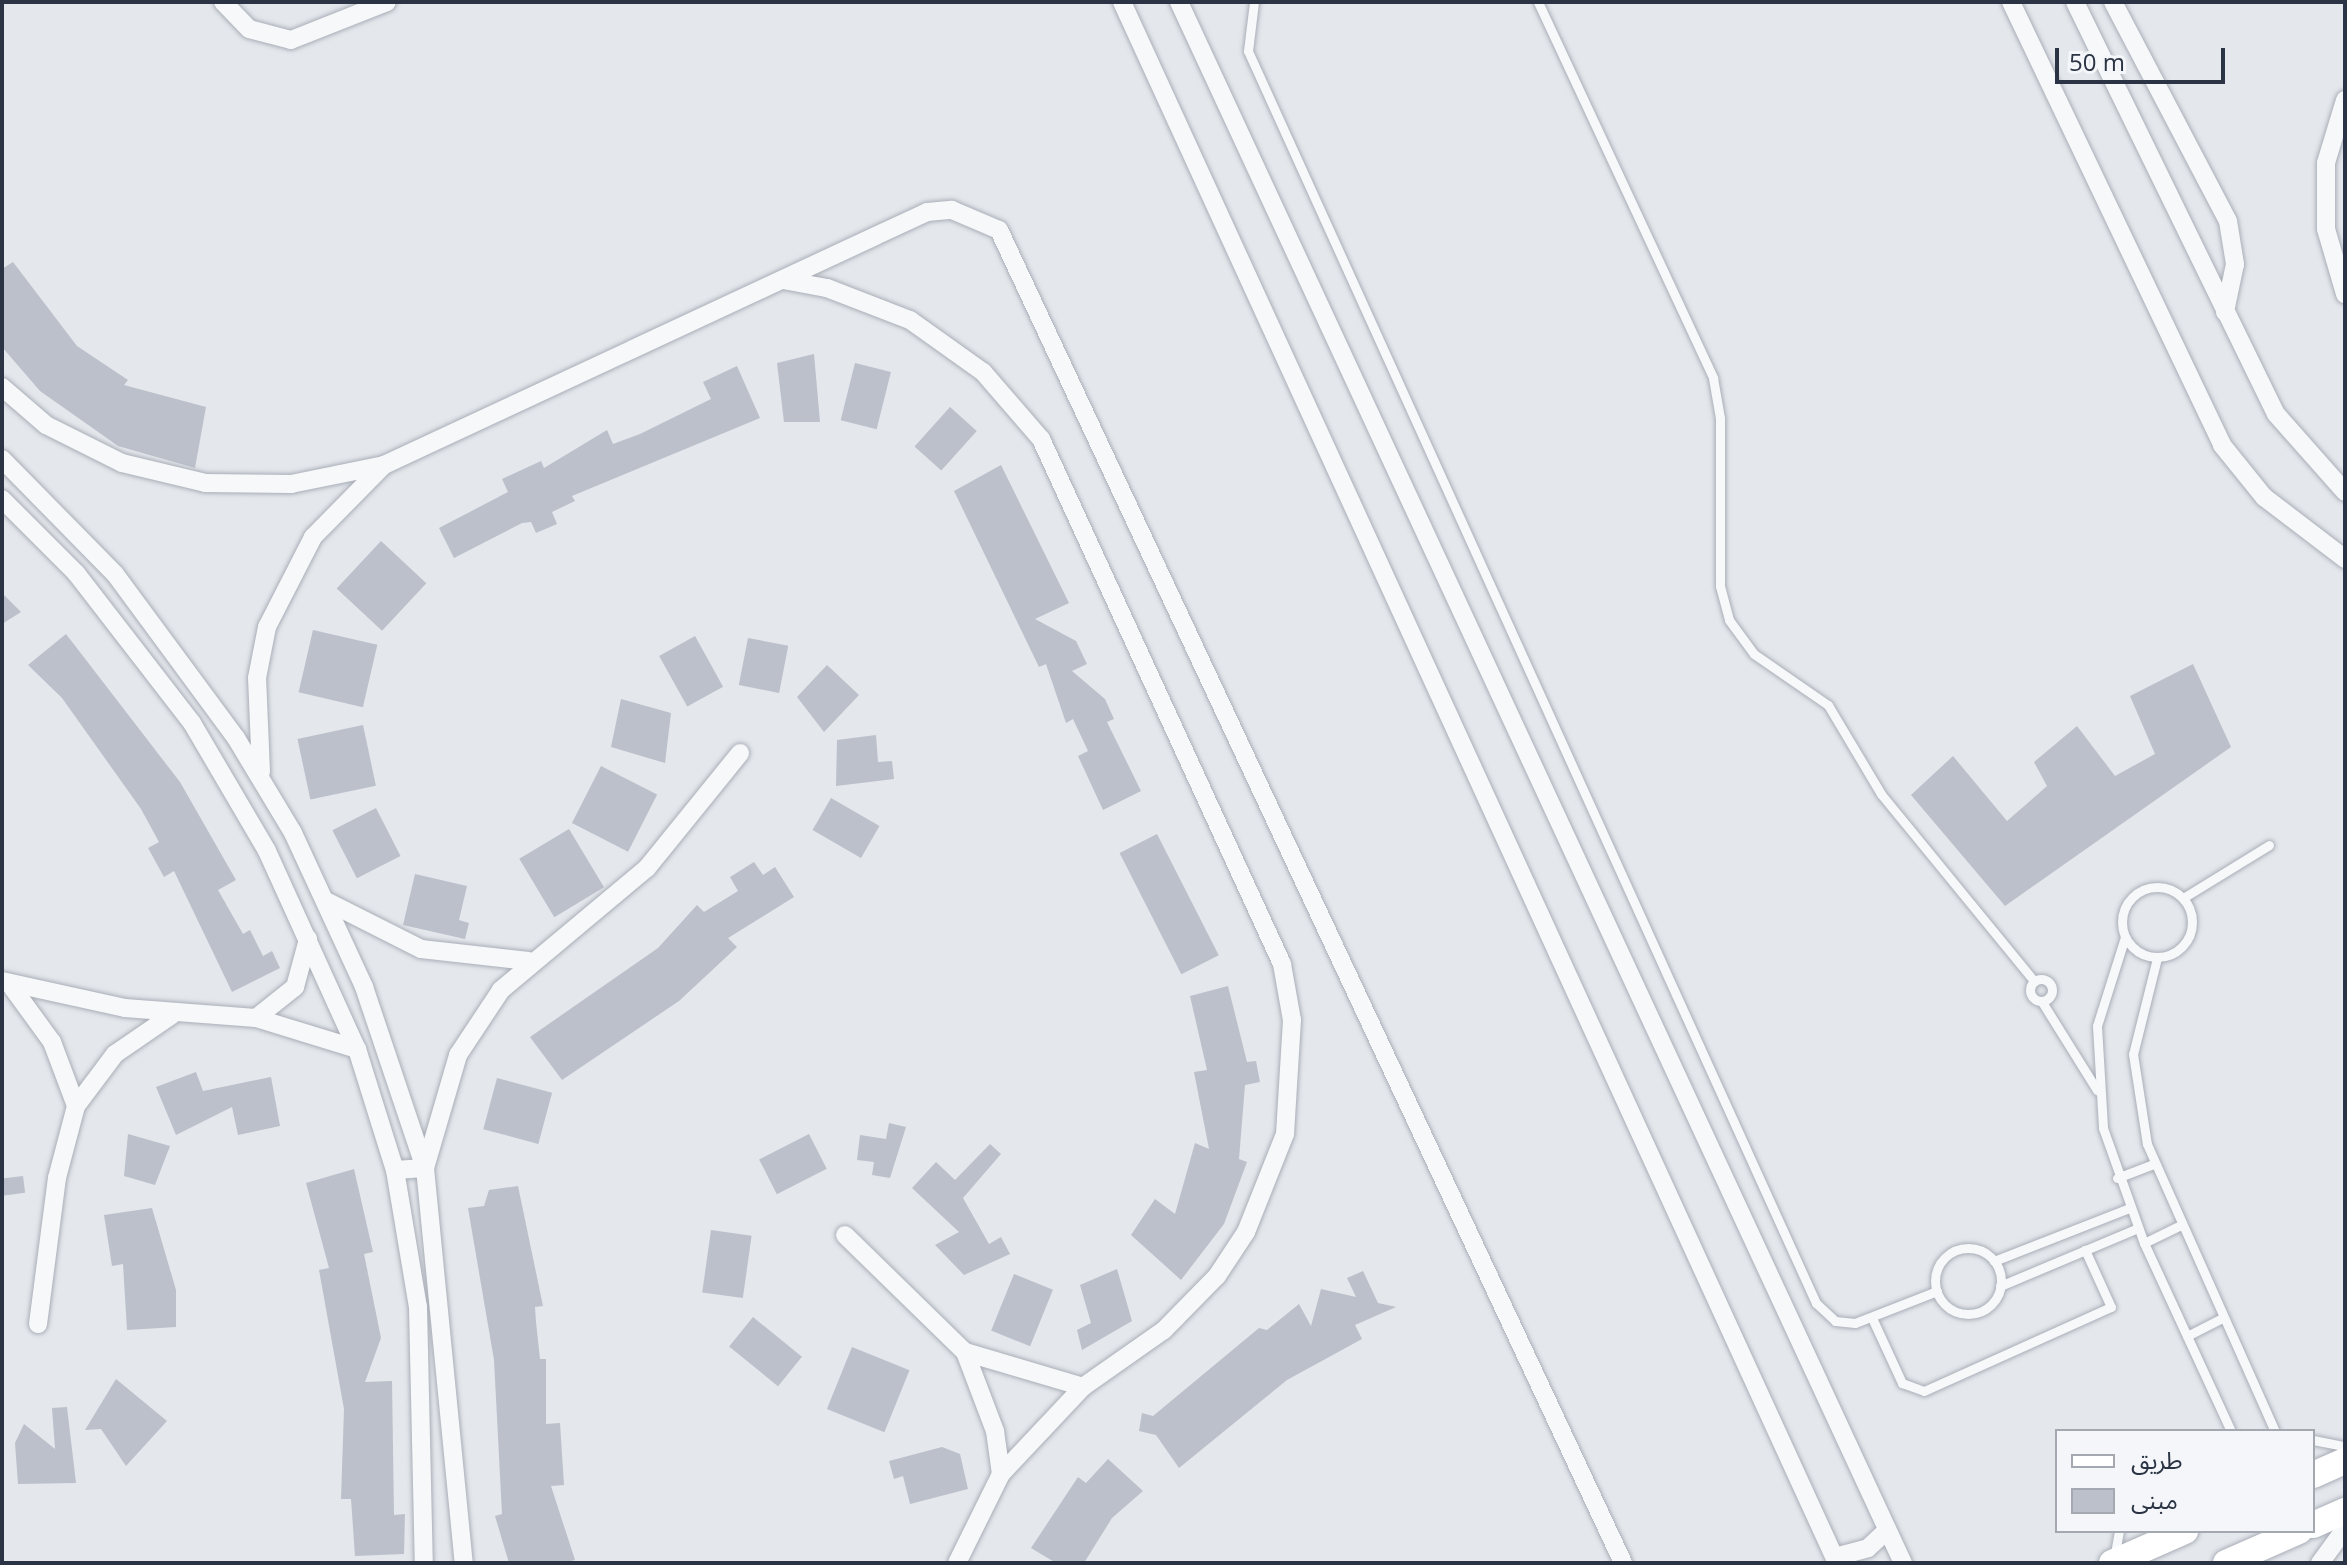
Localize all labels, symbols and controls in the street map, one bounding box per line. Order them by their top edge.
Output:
scale bar [2059,32,2229,82]
text: 50 m [2069,45,2125,78]
legend [2055,1429,2315,1533]
text: طريق [2131,1443,2183,1476]
text: مبنى [2131,1483,2178,1516]

